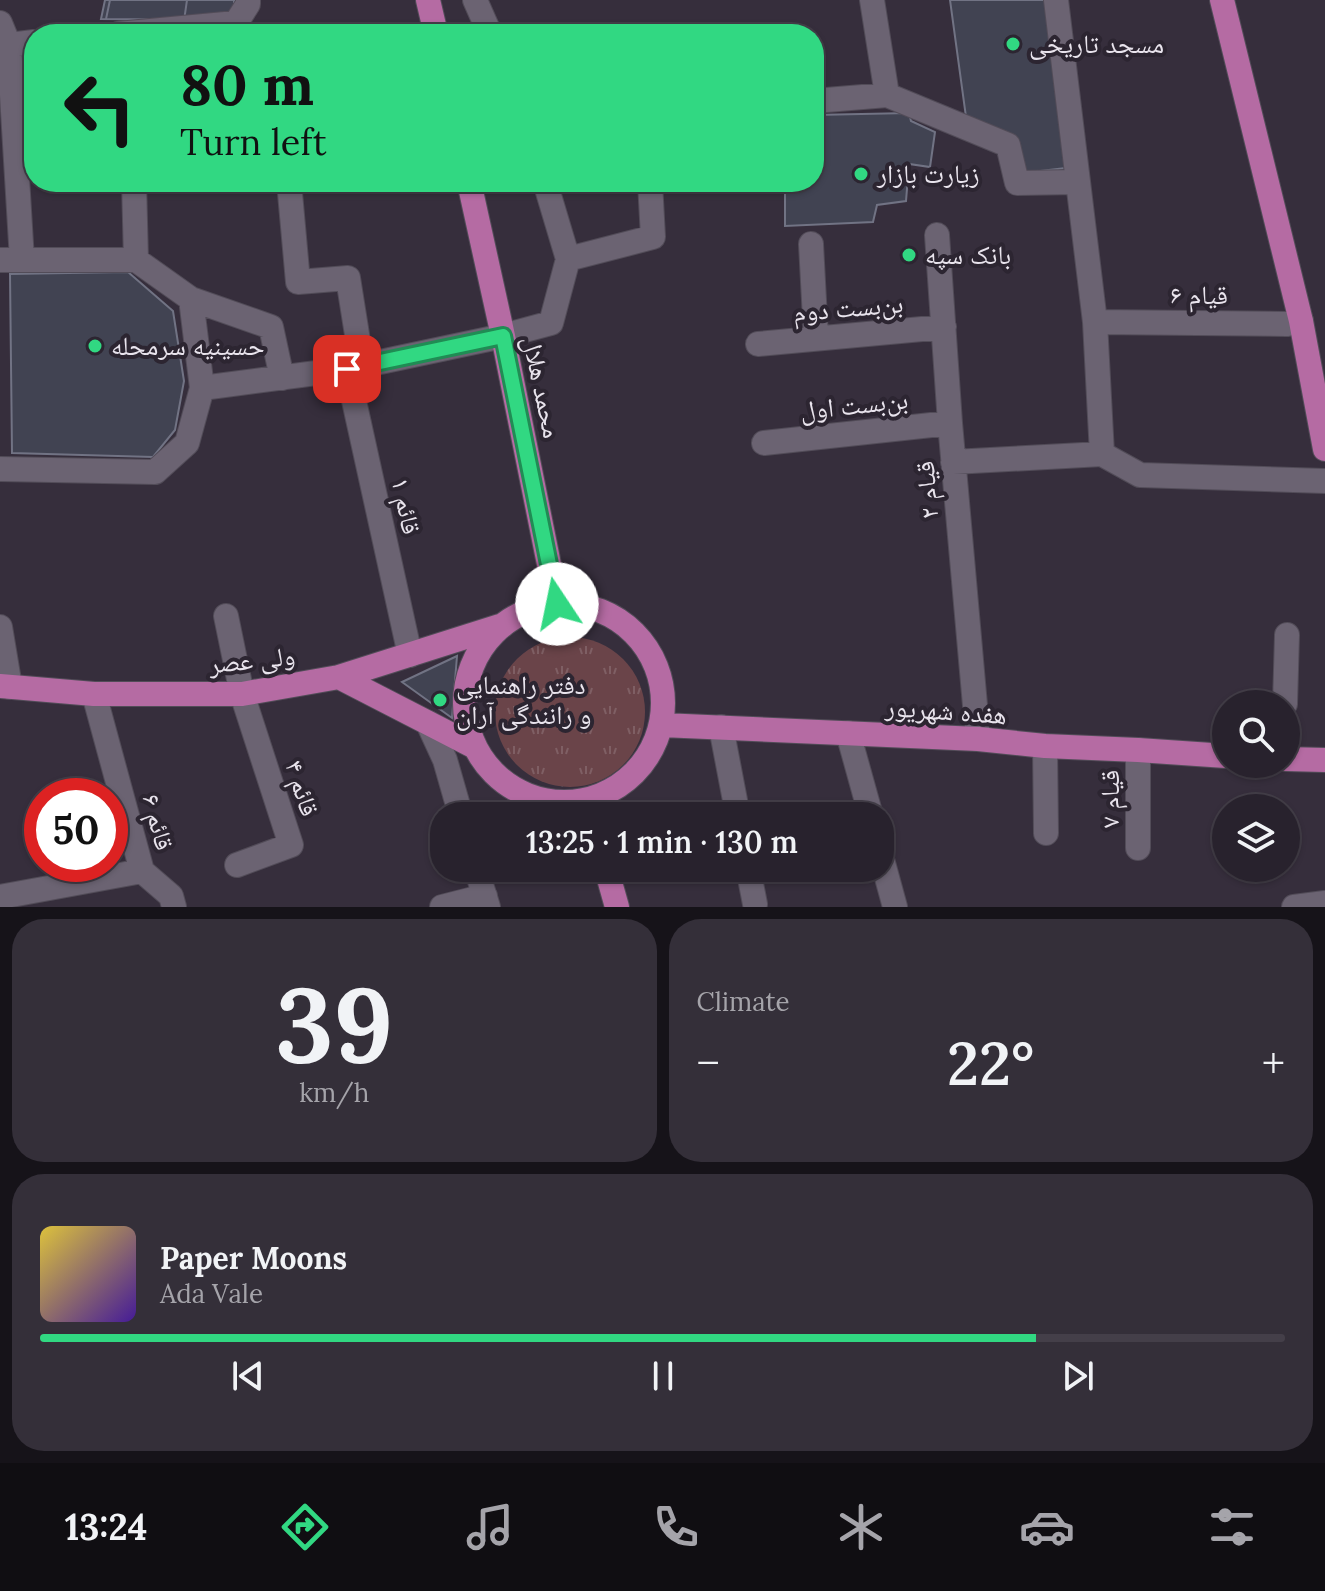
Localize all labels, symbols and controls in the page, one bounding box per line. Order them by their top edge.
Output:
place label: مسجد تاریخی [1029,27,1164,60]
marker: مسجد تاریخی [1004,35,1022,53]
text: 80 m [180,49,314,120]
icon: left [48,56,152,160]
text: Turn left [180,119,327,165]
place label: زیارت بازار [876,157,979,190]
marker: زیارت بازار [852,165,870,183]
place label: بانک سپه [925,238,1011,271]
marker: بانک سپه [900,246,918,264]
street label: قیام ۶ [1170,278,1228,313]
street label: بن‌بست دوم [791,286,905,331]
place label: حسینیه سرمحله [111,329,265,362]
street label: محمد هلال [516,333,569,441]
pin [313,335,381,403]
marker: حسینیه سرمحله [86,337,104,355]
icon: arrive [325,347,369,391]
street label: بن‌بست اول [798,382,910,427]
street label: قیام ۲ [908,459,947,520]
street label: قائم ۱ [383,475,429,537]
position arrow [515,562,599,646]
street label: ولی عصر [206,639,297,681]
place label: دفتر راهنمایی و رانندگی آران [456,668,591,731]
street label: هفده شهریور [883,690,1008,731]
map controls [1212,690,1300,882]
button: search [1212,690,1300,778]
marker: دفتر راهنمایی و رانندگی آران [431,691,449,709]
street label: قائم ۴ [277,756,327,820]
street label: قیام ۷ [1093,770,1128,828]
speed limit sign: 50 [24,778,128,882]
street label: قائم ۶ [134,790,182,854]
button: layers [1212,794,1300,882]
text: 13:25 · 1 min · 130 m [526,823,798,861]
text: 39 [275,957,393,1090]
text: Climate [697,985,790,1018]
text: 22° [947,1025,1034,1101]
text: − [697,1035,720,1091]
text: + [1262,1035,1285,1091]
text: km/h [299,1076,369,1109]
text: Paper Moons [160,1239,347,1277]
text: Ada Vale [160,1277,263,1310]
icon: previous [226,1354,270,1398]
icon: pause [641,1354,685,1398]
icon: next [1056,1354,1100,1398]
icon: directions [277,1499,333,1555]
icon: music [462,1499,518,1555]
icon: phone [648,1499,704,1555]
icon: climate [833,1499,889,1555]
icon: car [1019,1499,1075,1555]
icon: filters [1204,1499,1260,1555]
text: 13:24 [65,1504,147,1550]

